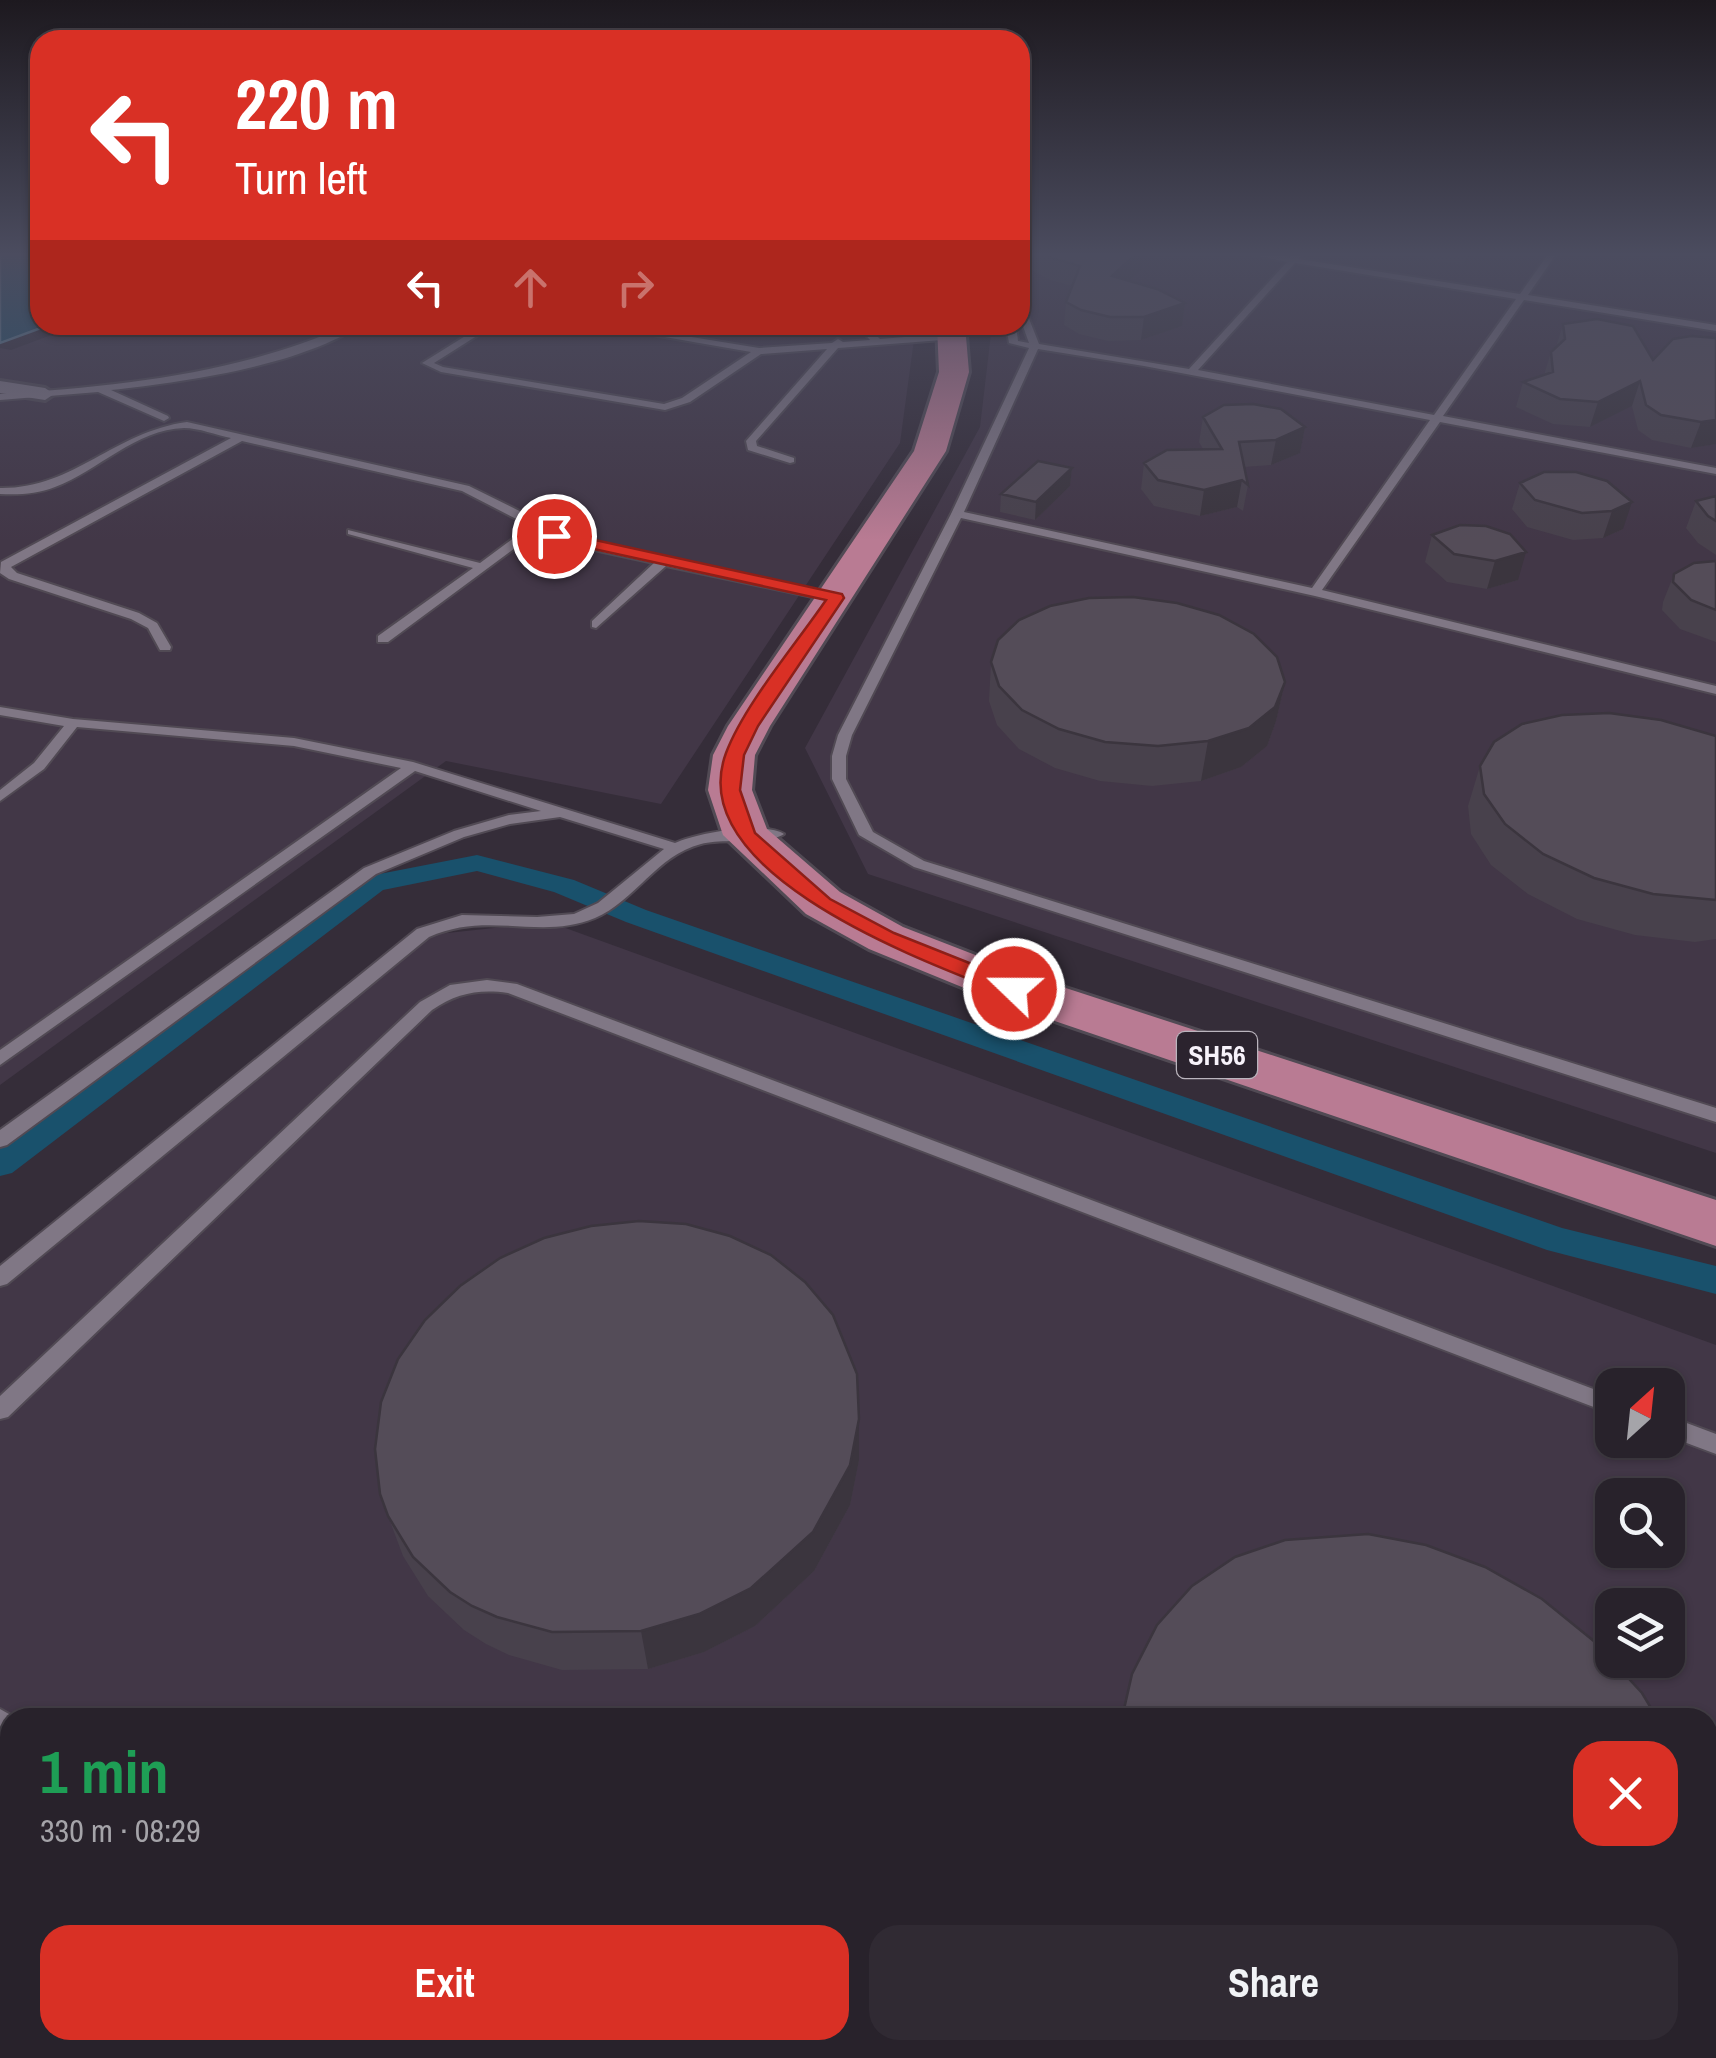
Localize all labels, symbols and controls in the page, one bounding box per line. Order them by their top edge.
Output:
text: 220 m [235,57,398,151]
icon: left [70,70,200,200]
text: Turn left [235,147,367,208]
icon: left [398,260,453,315]
icon: ahead [503,260,558,315]
icon: right [608,260,663,315]
pin [512,494,597,579]
icon: arrive [527,509,582,564]
position arrow [962,937,1066,1041]
road number: SH56 [1177,1032,1257,1078]
north arrow [1595,1368,1685,1458]
map controls [1595,1368,1685,1678]
button: search [1595,1478,1685,1568]
button: layers [1595,1588,1685,1678]
text: 1 min [40,1731,169,1812]
button: close [1573,1741,1678,1846]
text: 330 m · 08:29 [40,1809,200,1852]
button: Exit [40,1925,849,2040]
button: Share [869,1925,1678,2040]

